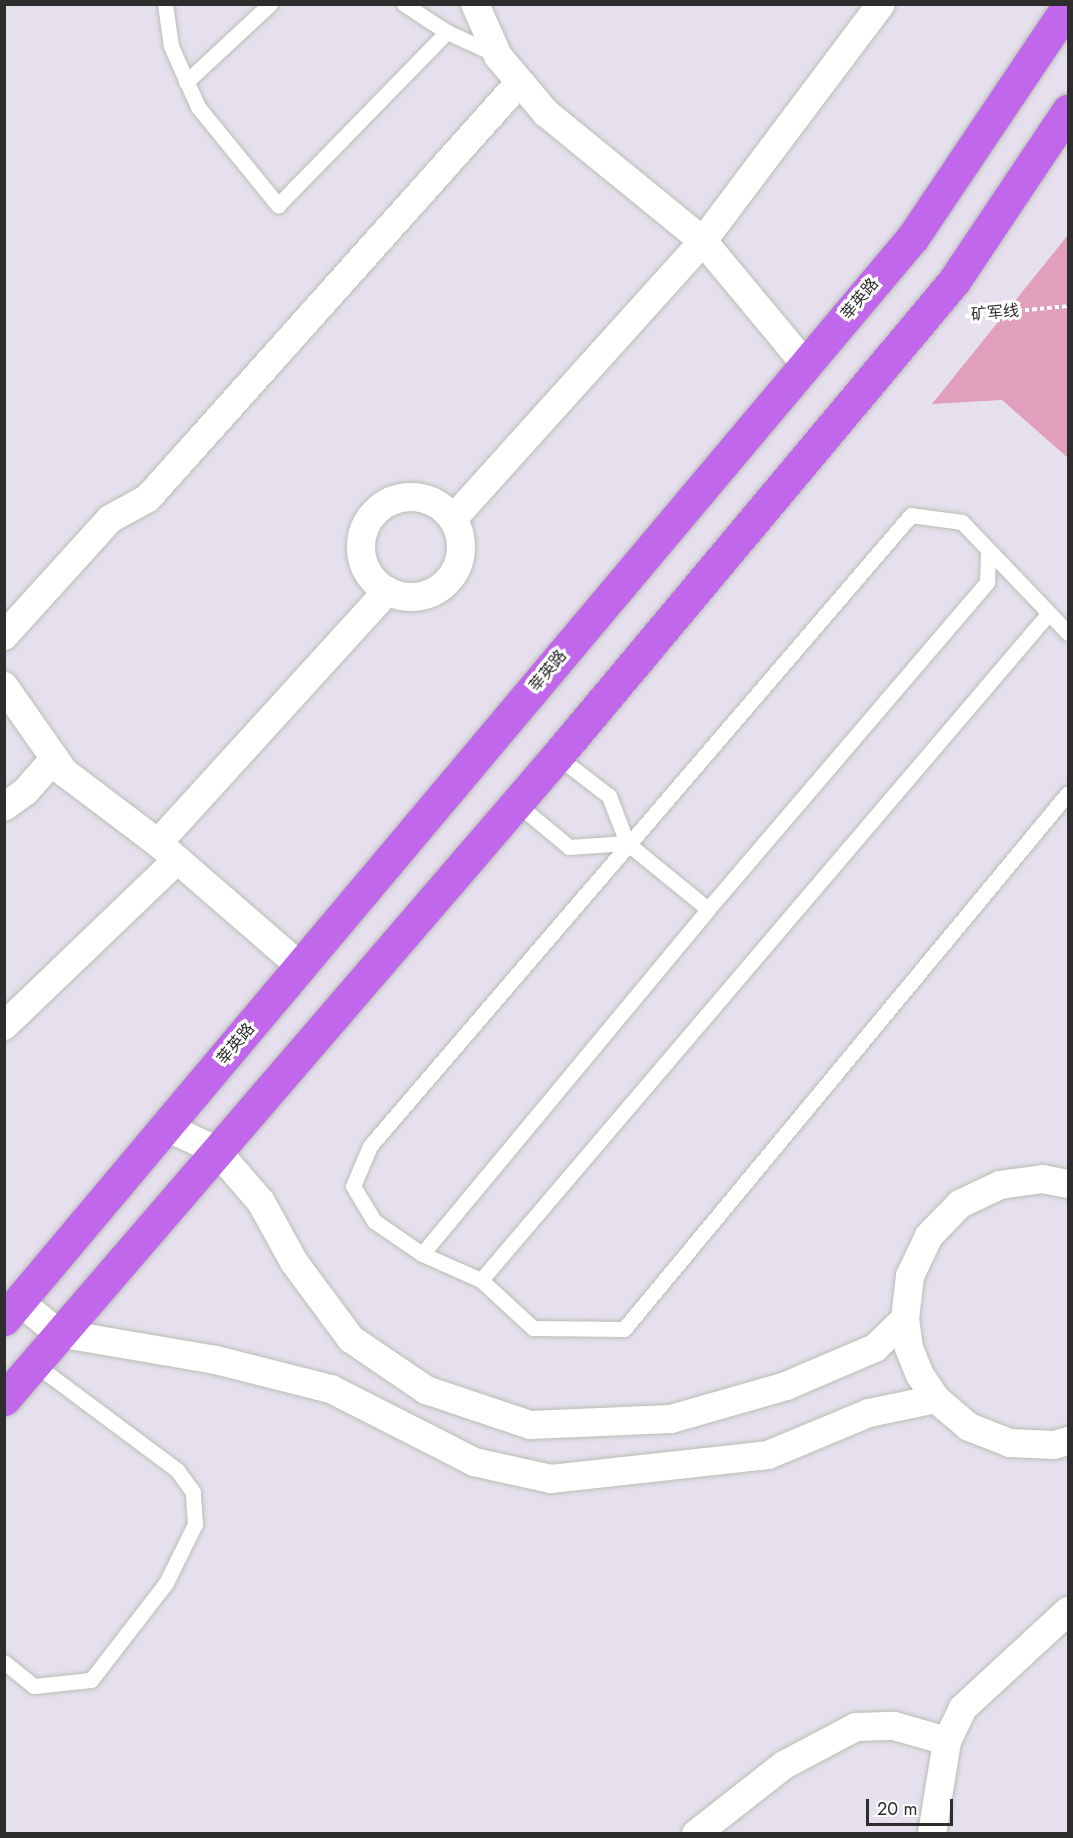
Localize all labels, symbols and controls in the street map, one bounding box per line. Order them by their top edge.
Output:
street label: 莘英路 [837,274,883,324]
street label: 矿军线 [970,301,1020,325]
street label: 莘英路 [525,646,571,696]
street label: 莘英路 [213,1019,259,1069]
scale bar [869,1787,956,1825]
text: 20 m [877,1796,917,1822]

